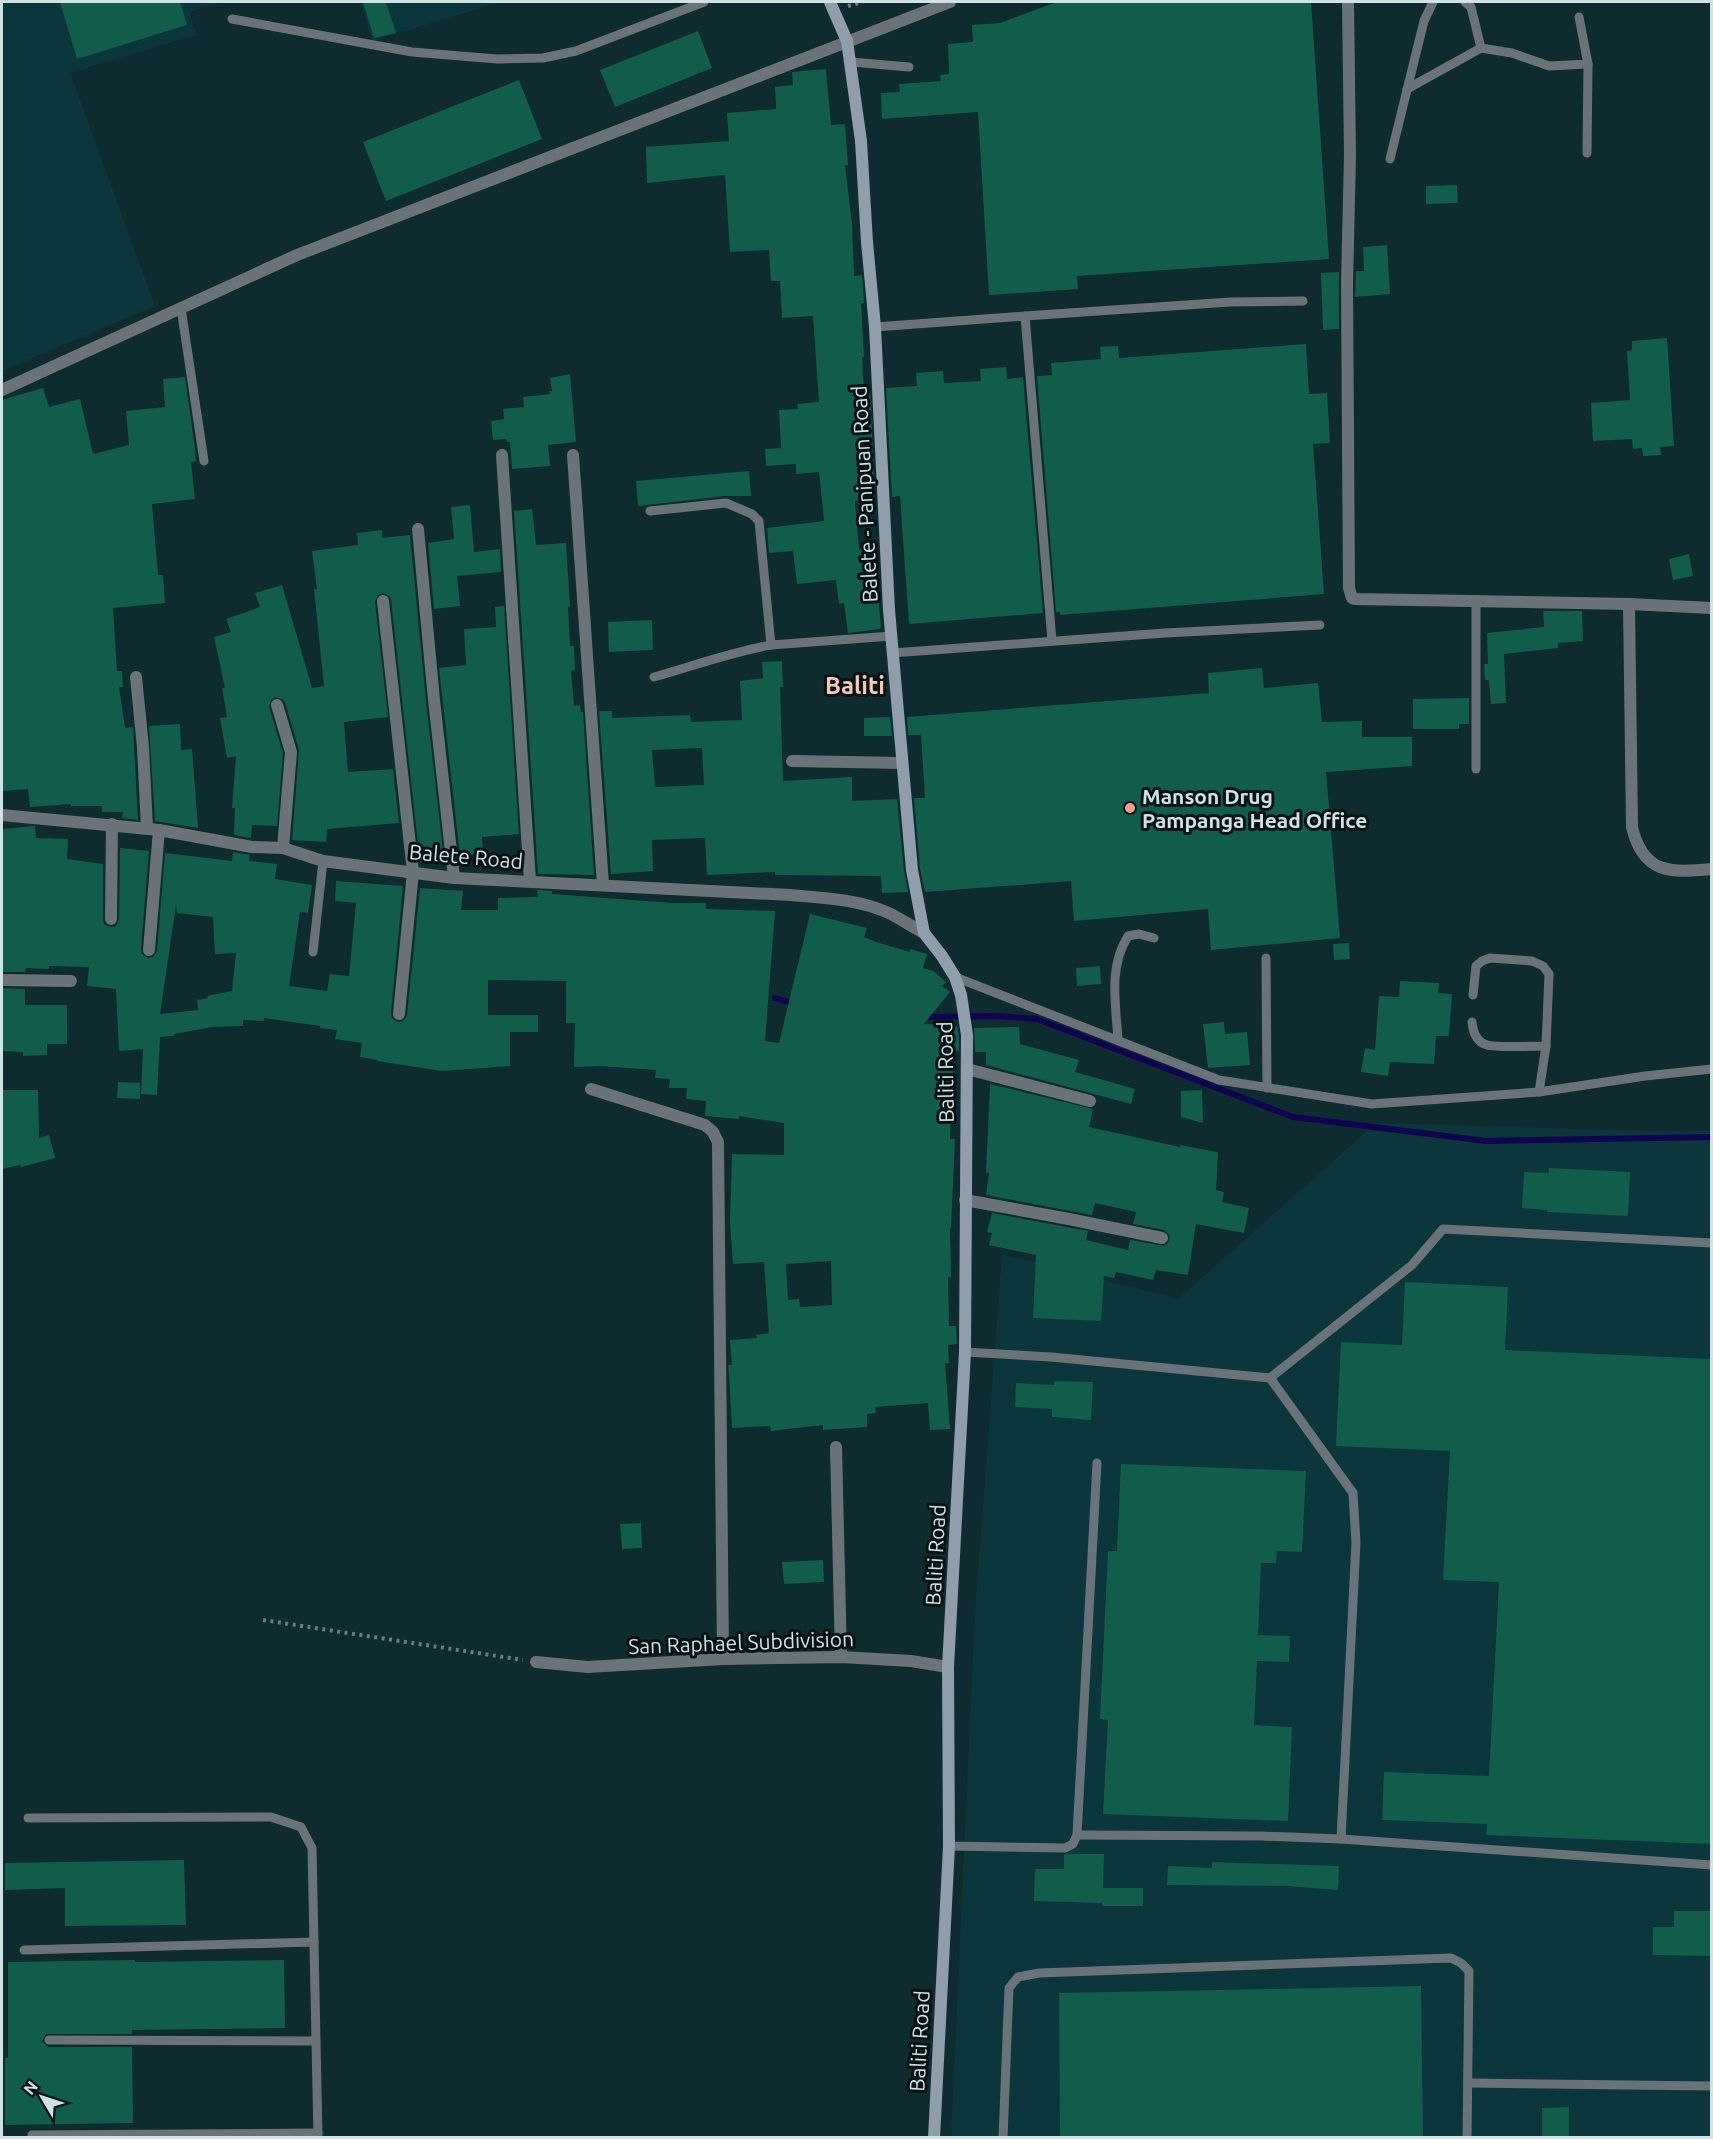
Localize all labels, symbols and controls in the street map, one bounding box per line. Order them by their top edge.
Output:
street label: Balete - Panipuan Road [846,385,882,603]
district label: Baliti [825,672,885,699]
place label: Manson Drug Pampanga Head Office [1142,784,1367,832]
marker: Manson Drug Pampanga Head Office [1123,801,1137,815]
street label: Balete Road [408,839,524,873]
street label: Baliti Road [932,1021,958,1123]
street label: Baliti Road [920,1504,950,1606]
street label: San Raphael Subdivision [628,1626,854,1658]
street label: Baliti Road [904,1990,934,2092]
north arrow [12,2067,72,2127]
text: N [20,2077,41,2098]

